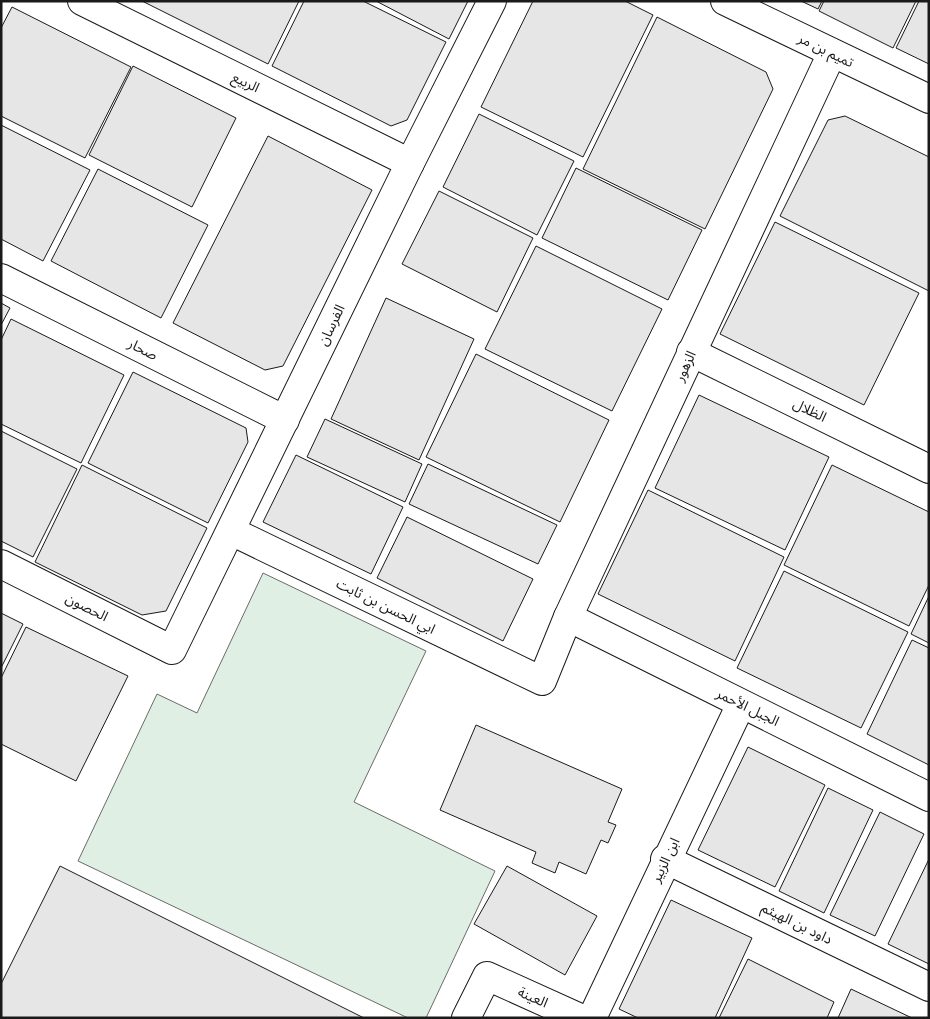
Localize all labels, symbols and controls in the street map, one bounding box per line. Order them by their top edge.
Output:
street label: تميم بن مر [793,28,857,73]
street label: الربيع [228,68,263,98]
street label: الفرسان [313,301,349,349]
street label: صحار [124,334,161,364]
street label: الزهور [670,348,700,385]
street label: الظلال [790,394,830,426]
street label: ابي الحسن بن ثابت [333,574,438,640]
street label: الحصون [63,589,111,625]
street label: الجبل الأحمر [713,684,783,730]
street label: ابن الزبير [646,835,684,886]
street label: داود بن الهيثم [758,898,836,950]
street label: العينة [515,982,551,1012]

